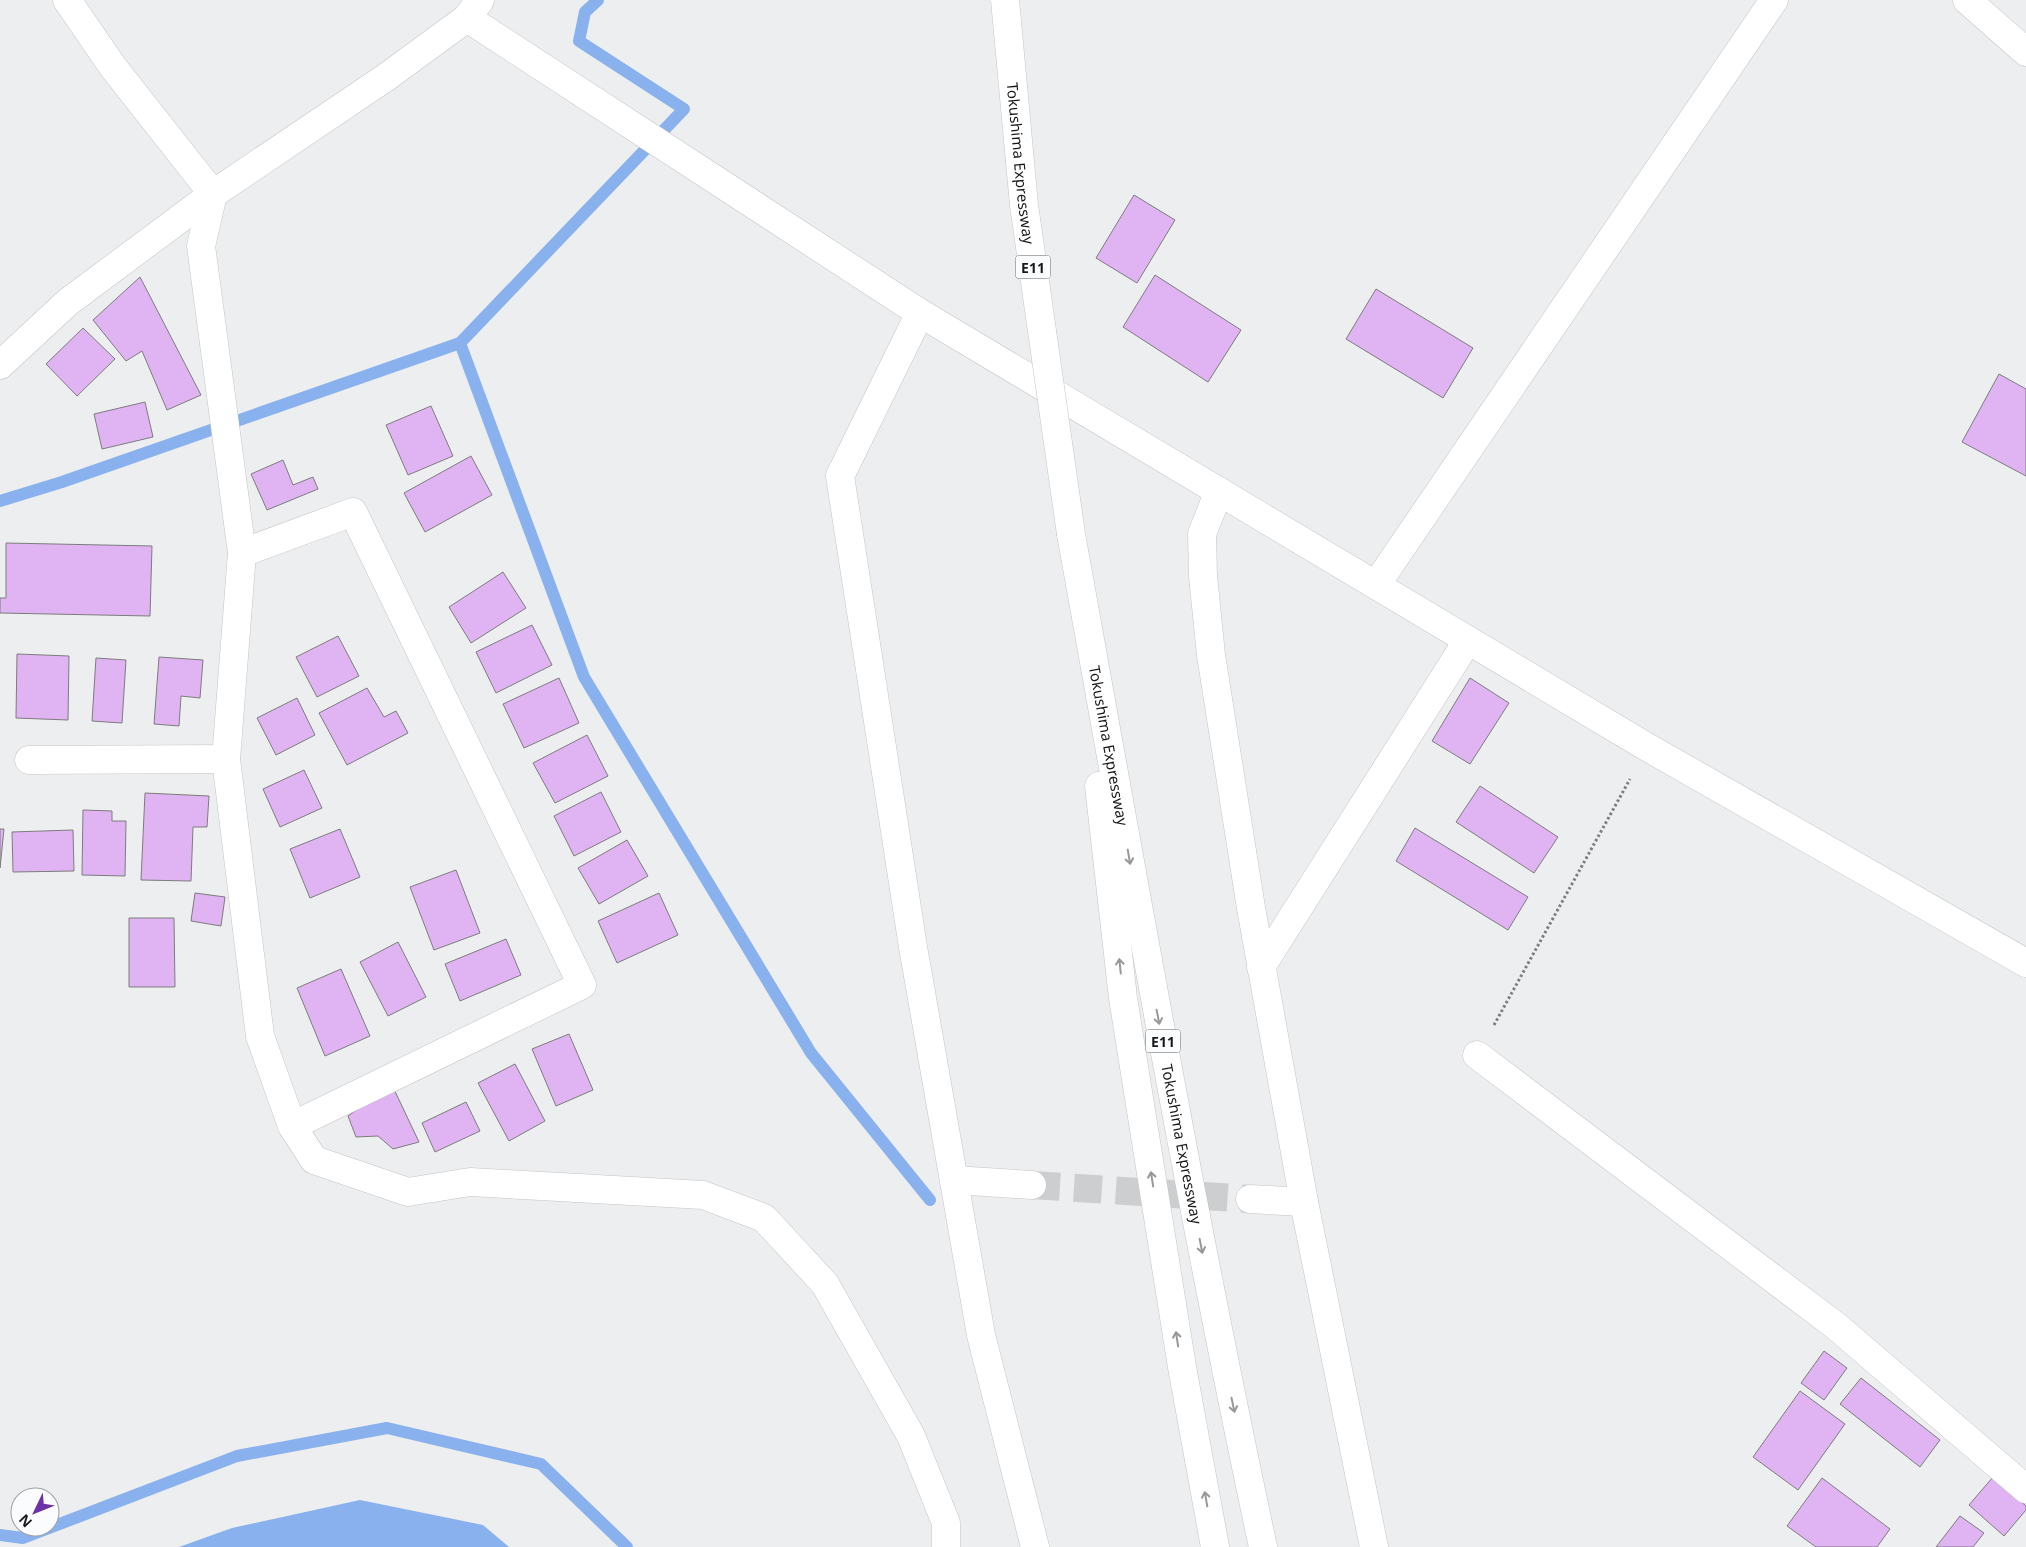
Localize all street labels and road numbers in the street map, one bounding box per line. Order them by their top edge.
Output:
street label: Tokushima Expressway [1003,81,1040,246]
road number: E11 [1016,256,1050,278]
street label: Tokushima Expressway [1085,664,1133,828]
road number: E11 [1146,1030,1180,1052]
street label: Tokushima Expressway [1157,1062,1207,1226]

